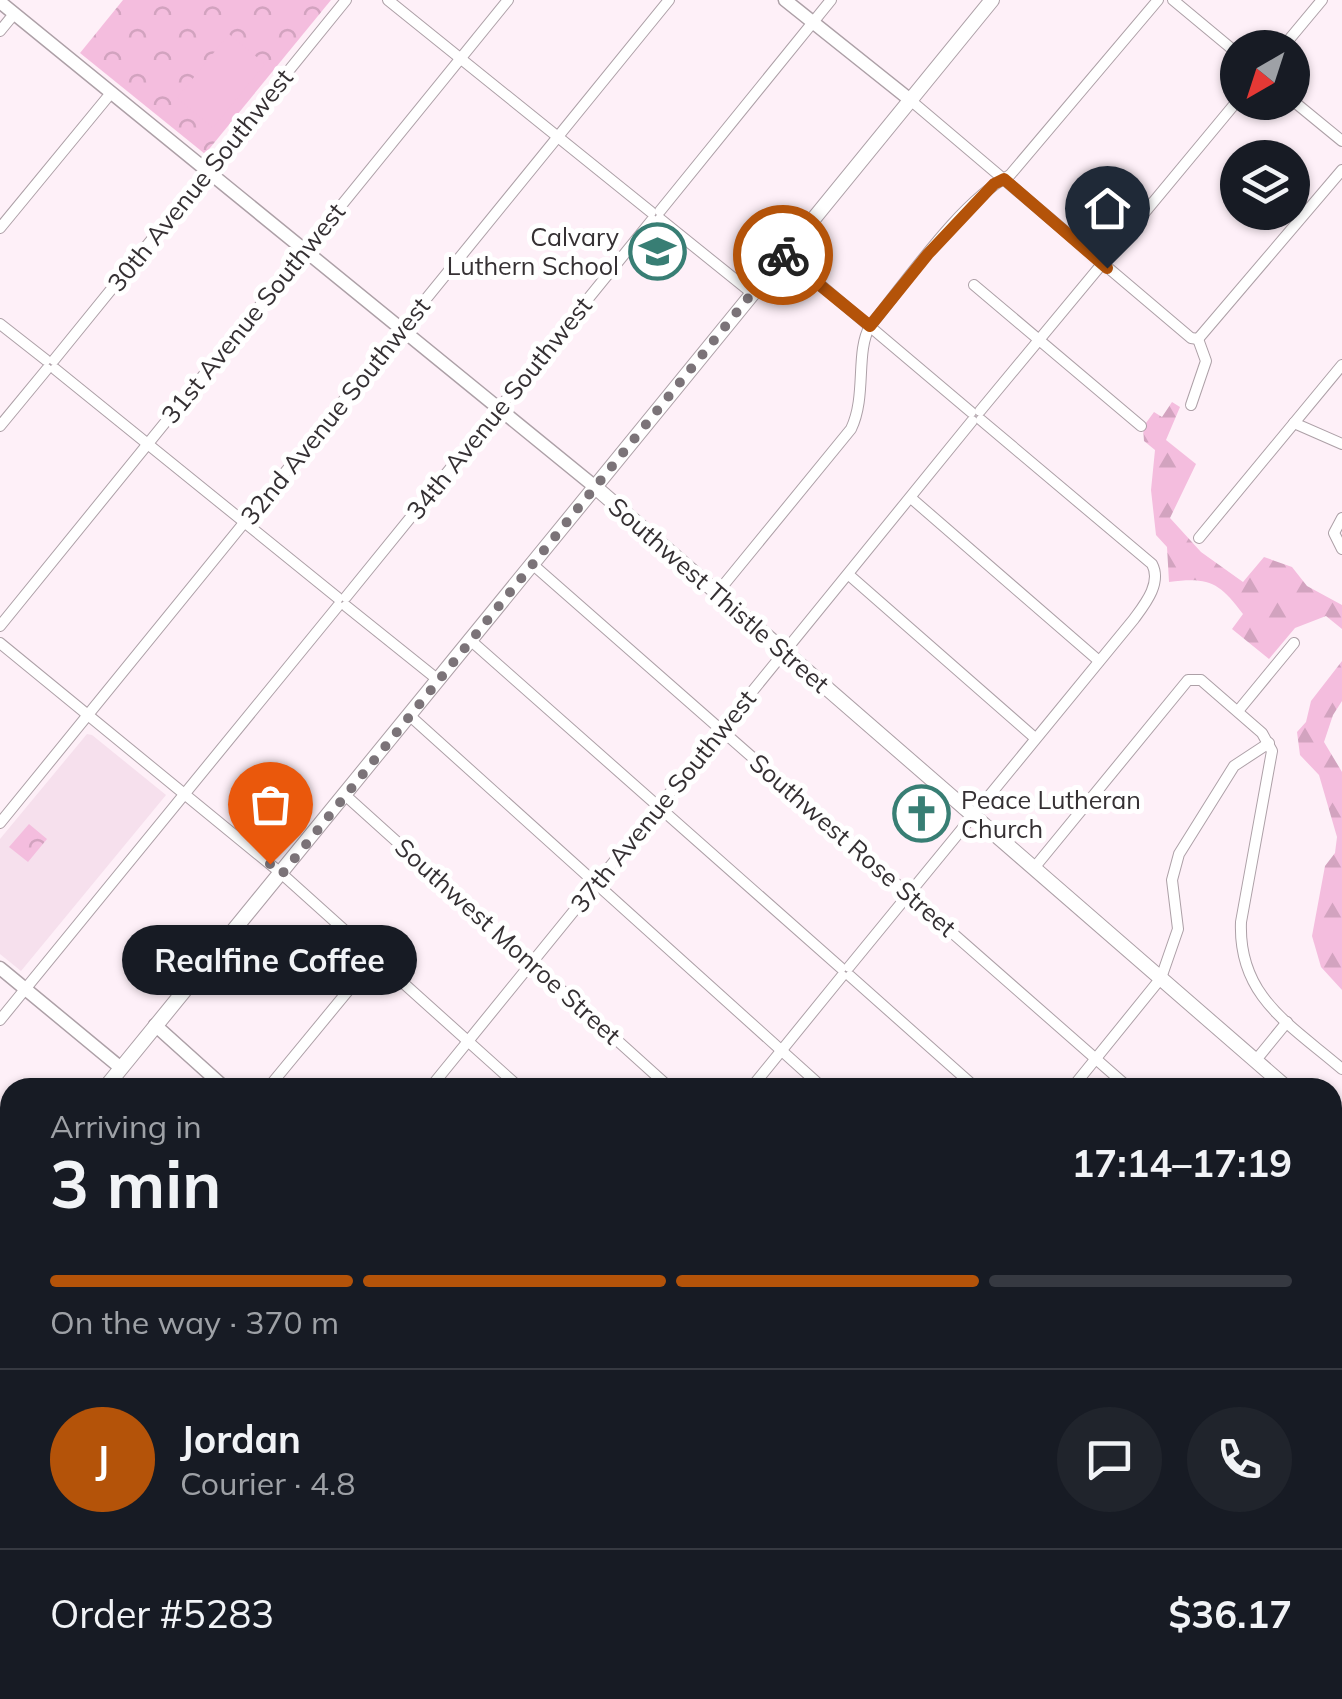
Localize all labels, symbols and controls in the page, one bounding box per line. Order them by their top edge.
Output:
north arrow [1220,30,1310,120]
map controls [1220,30,1310,230]
street label: 30th Avenue Southwest [100,62,299,297]
button: layers [1220,140,1310,230]
pin [1065,166,1150,269]
icon: home [1080,181,1135,236]
street label: 31st Avenue Southwest [154,196,351,429]
courier [733,205,833,305]
place label: Calvary Luthern School [447,221,619,281]
school or university icon: Calvary Luthern School [628,221,688,281]
icon: bike [756,228,811,283]
street label: 34th Avenue Southwest [399,290,598,525]
street label: 32nd Avenue Southwest [233,291,436,531]
street label: Southwest Thistle Street [603,490,836,699]
street label: 37th Avenue Southwest [563,683,762,918]
street label: Southwest Rose Street [744,747,963,943]
pin [228,762,313,865]
icon: bag [243,777,298,832]
church icon: Peace Lutheran Church [892,784,952,844]
place label: Peace Lutheran Church [961,784,1141,844]
street label: Southwest Monroe Street [389,831,628,1050]
callout: Realfine Coffee [122,924,418,994]
text: Realfine Coffee [154,940,385,980]
text: Arriving in [50,1106,202,1146]
text: 17:14–17:19 [1072,1139,1292,1187]
text: 3 min [50,1143,221,1224]
text: On the way · 370 m [50,1302,339,1342]
button: chat [1057,1407,1162,1512]
button: phone [1187,1407,1292,1512]
text: Jordan [180,1415,301,1463]
text: J [96,1435,109,1483]
text: Courier · 4.8 [180,1463,356,1503]
text: Order #5283 [50,1590,274,1638]
text: $36.17 [1169,1590,1292,1638]

